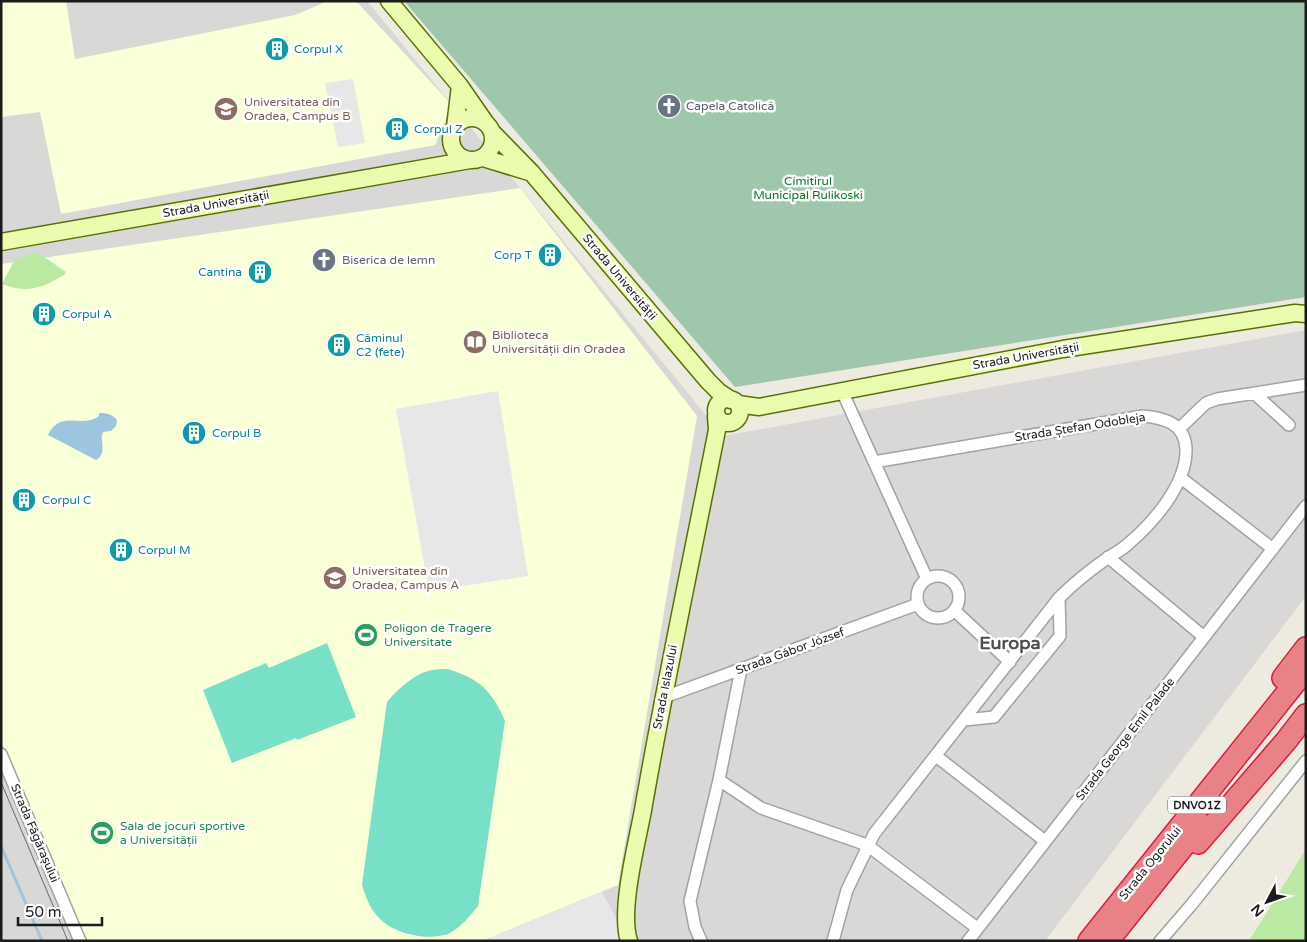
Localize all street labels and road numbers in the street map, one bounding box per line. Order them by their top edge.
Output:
street label: Strada Universității [162,188,270,220]
street label: Strada Universității [580,231,660,323]
street label: Strada Universității [972,340,1080,372]
street label: Strada Ștefan Odobleja [1014,410,1146,444]
street label: Strada Gábor József [734,625,847,677]
street label: Strada Islazului [650,644,680,730]
street label: Strada George Emil Palade [1073,675,1177,803]
street label: Strada Făgărașului [8,782,62,884]
road number: DNVO1Z [1168,796,1226,814]
street label: Strada Ogorului [1116,824,1184,902]

